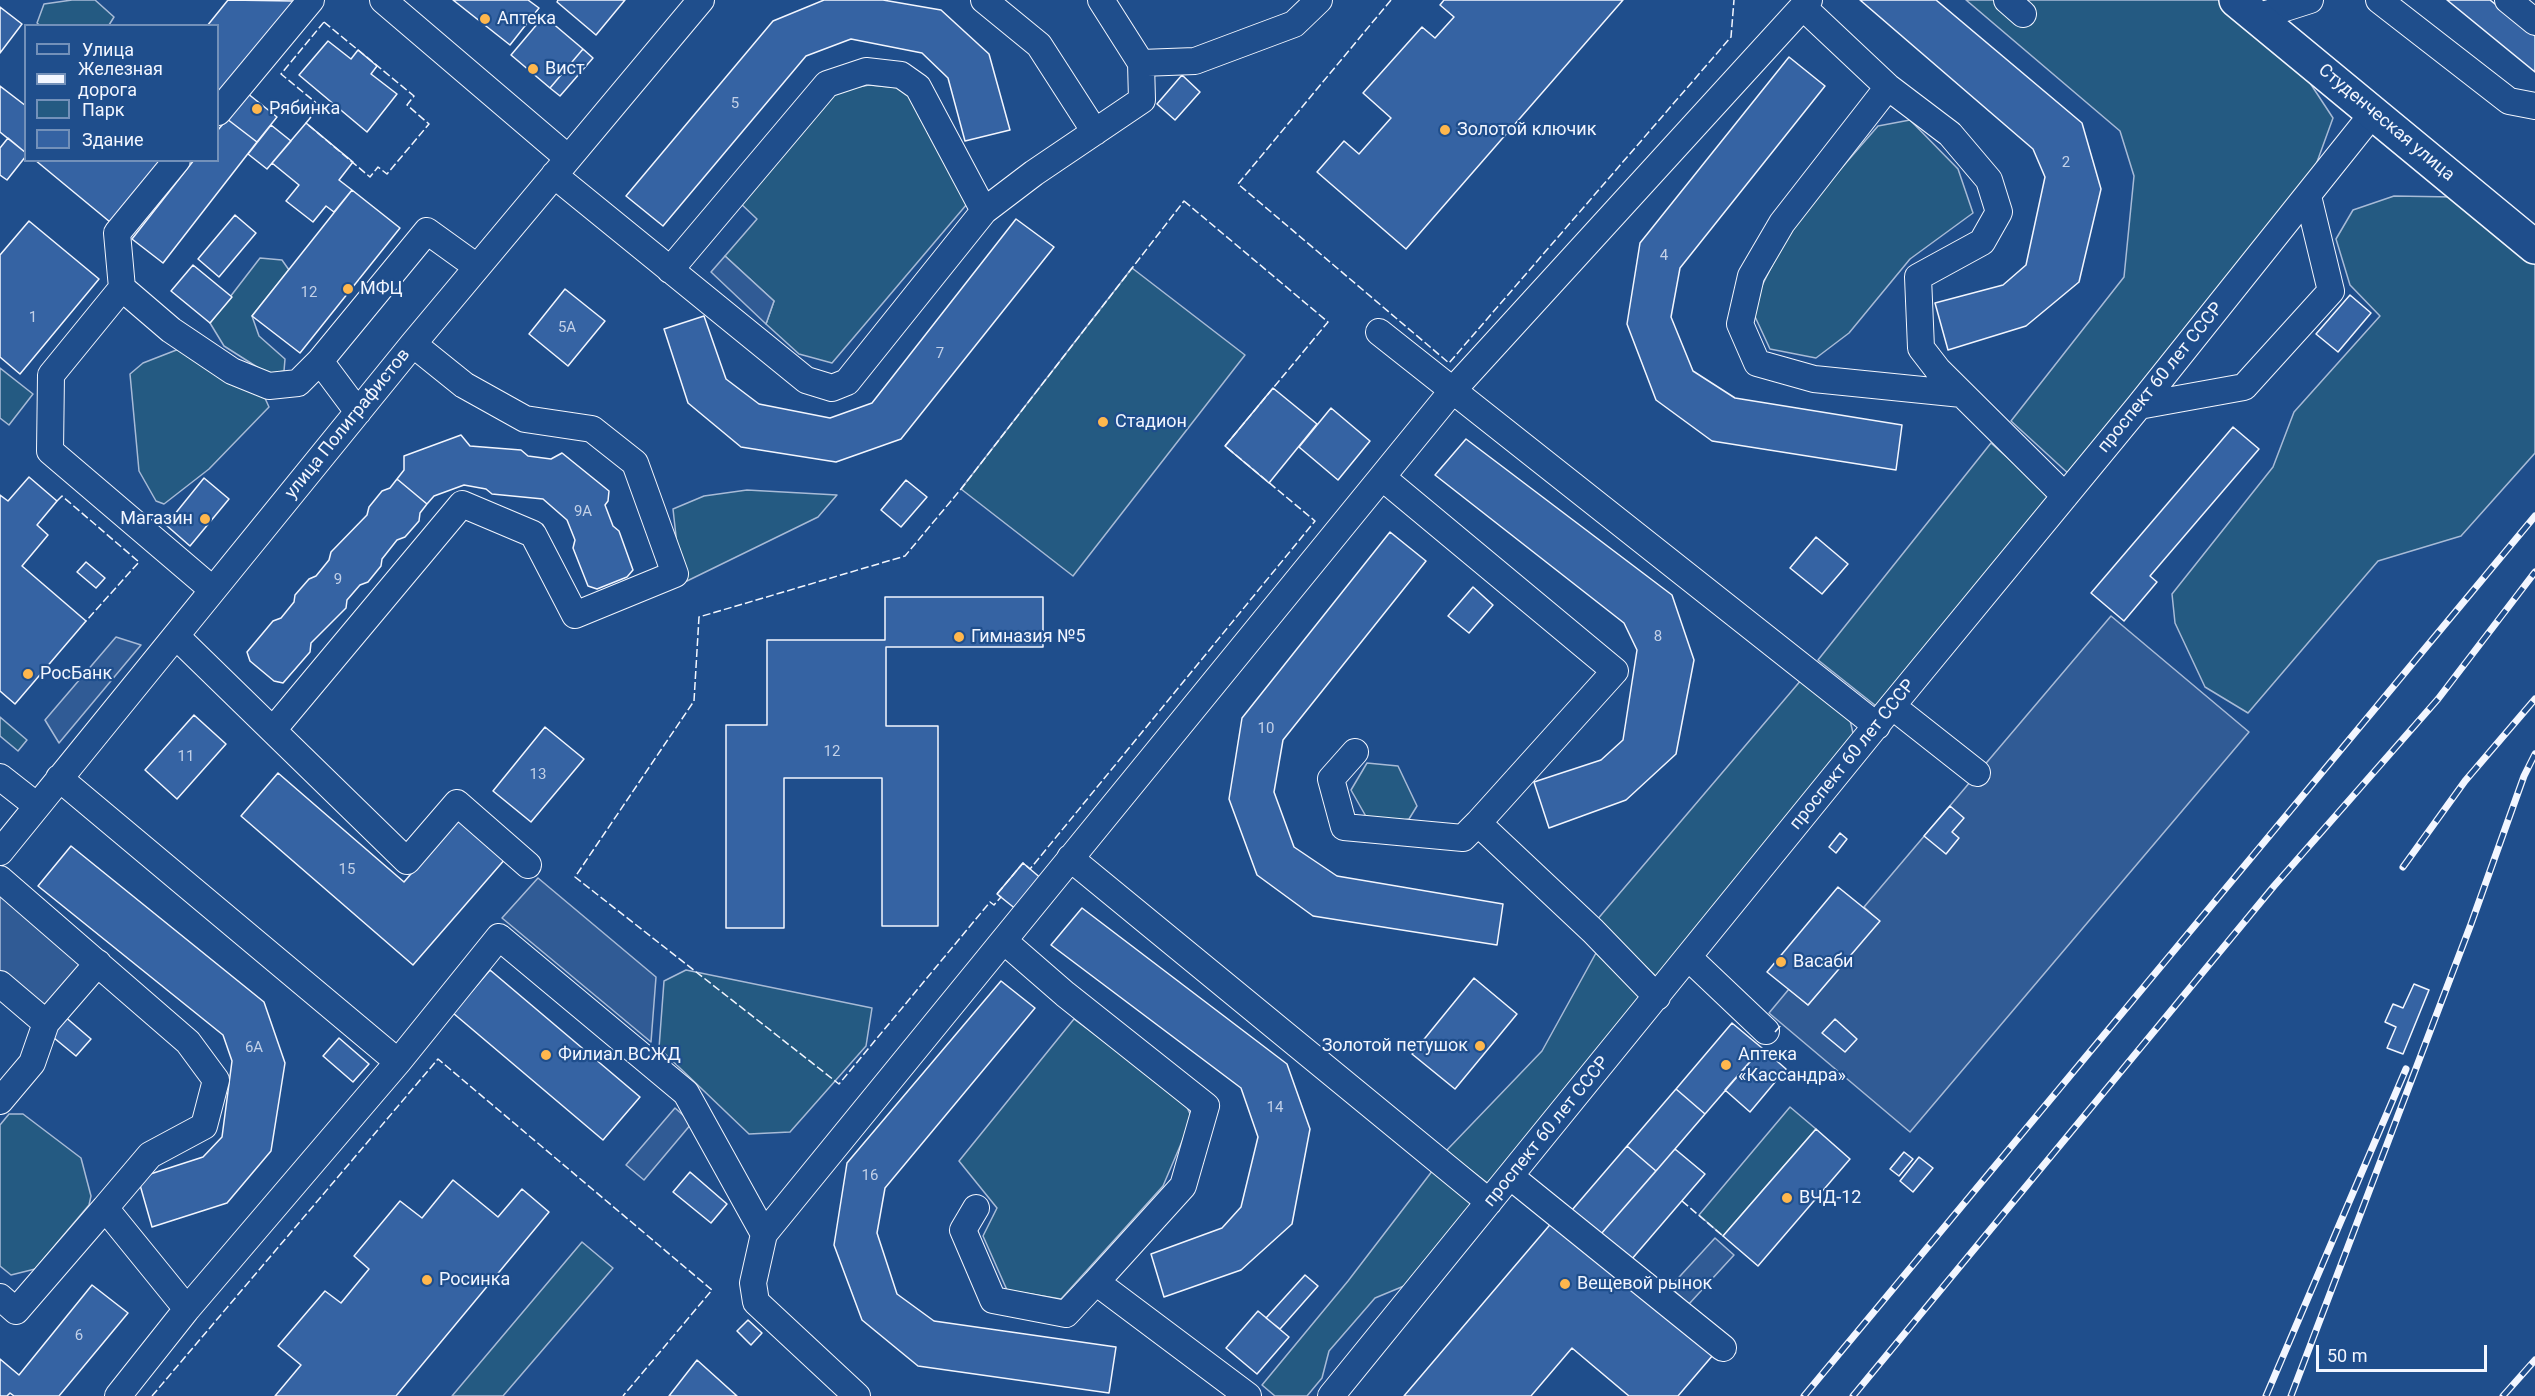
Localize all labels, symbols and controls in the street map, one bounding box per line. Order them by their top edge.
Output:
place label: Аптека [497,8,556,30]
marker: Аптека [478,12,492,26]
legend [24,24,219,162]
text: Улица [82,39,134,60]
text: Железная дорога [78,58,163,100]
place label: Вист [545,58,585,80]
street label: Студенческая улица [2313,60,2459,186]
marker: Вист [526,62,540,76]
house number: 5 [731,95,739,113]
place label: Рябинка [269,98,340,120]
text: Парк [82,99,124,120]
marker: Рябинка [250,102,264,116]
place label: Золотой ключик [1457,119,1596,141]
marker: Золотой ключик [1438,123,1452,137]
text: Здание [82,129,144,150]
house number: 2 [2062,154,2070,172]
house number: 4 [1660,247,1668,265]
place label: МФЦ [360,278,403,300]
marker: МФЦ [341,282,355,296]
house number: 12 [301,284,317,302]
street label: проспект 60 лет СССР [2094,298,2228,458]
house number: 1 [29,309,37,327]
house number: 5А [558,319,576,337]
street label: улица Полиграфистов [281,345,415,503]
house number: 7 [936,345,944,363]
place label: Стадион [1115,411,1187,433]
marker: Стадион [1096,415,1110,429]
house number: 9А [574,503,592,521]
place label: Магазин [120,508,193,530]
marker: Магазин [198,512,212,526]
house number: 9 [334,571,342,589]
place label: Гимназия №5 [971,626,1086,648]
house number: 8 [1654,628,1662,646]
marker: Гимназия №5 [952,630,966,644]
place label: РосБанк [40,663,112,685]
marker: РосБанк [21,667,35,681]
street label: проспект 60 лет СССР [1786,675,1920,835]
house number: 10 [1258,720,1274,738]
house number: 12 [824,743,840,761]
house number: 11 [178,748,194,766]
house number: 13 [530,766,546,784]
house number: 15 [339,861,355,879]
place label: Васаби [1793,951,1853,973]
marker: Васаби [1774,955,1788,969]
place label: Золотой петушок [1322,1035,1468,1057]
house number: 6А [245,1039,263,1057]
marker: Золотой петушок [1473,1039,1487,1053]
place label: Филиал ВСЖД [558,1044,681,1066]
place label: Аптека «Кассандра» [1738,1044,1846,1086]
marker: Филиал ВСЖД [539,1048,553,1062]
street label: проспект 60 лет СССР [1480,1052,1614,1212]
marker: Аптека «Кассандра» [1719,1058,1733,1072]
house number: 14 [1267,1099,1283,1117]
house number: 16 [862,1167,878,1185]
place label: ВЧД-12 [1799,1187,1861,1209]
marker: ВЧД-12 [1780,1191,1794,1205]
place label: Росинка [439,1269,510,1291]
marker: Росинка [420,1273,434,1287]
place label: Вещевой рынок [1577,1273,1712,1295]
marker: Вещевой рынок [1558,1277,1572,1291]
house number: 6 [75,1327,83,1345]
scale bar [2319,1333,2490,1371]
text: 50 m [2327,1345,2367,1366]

